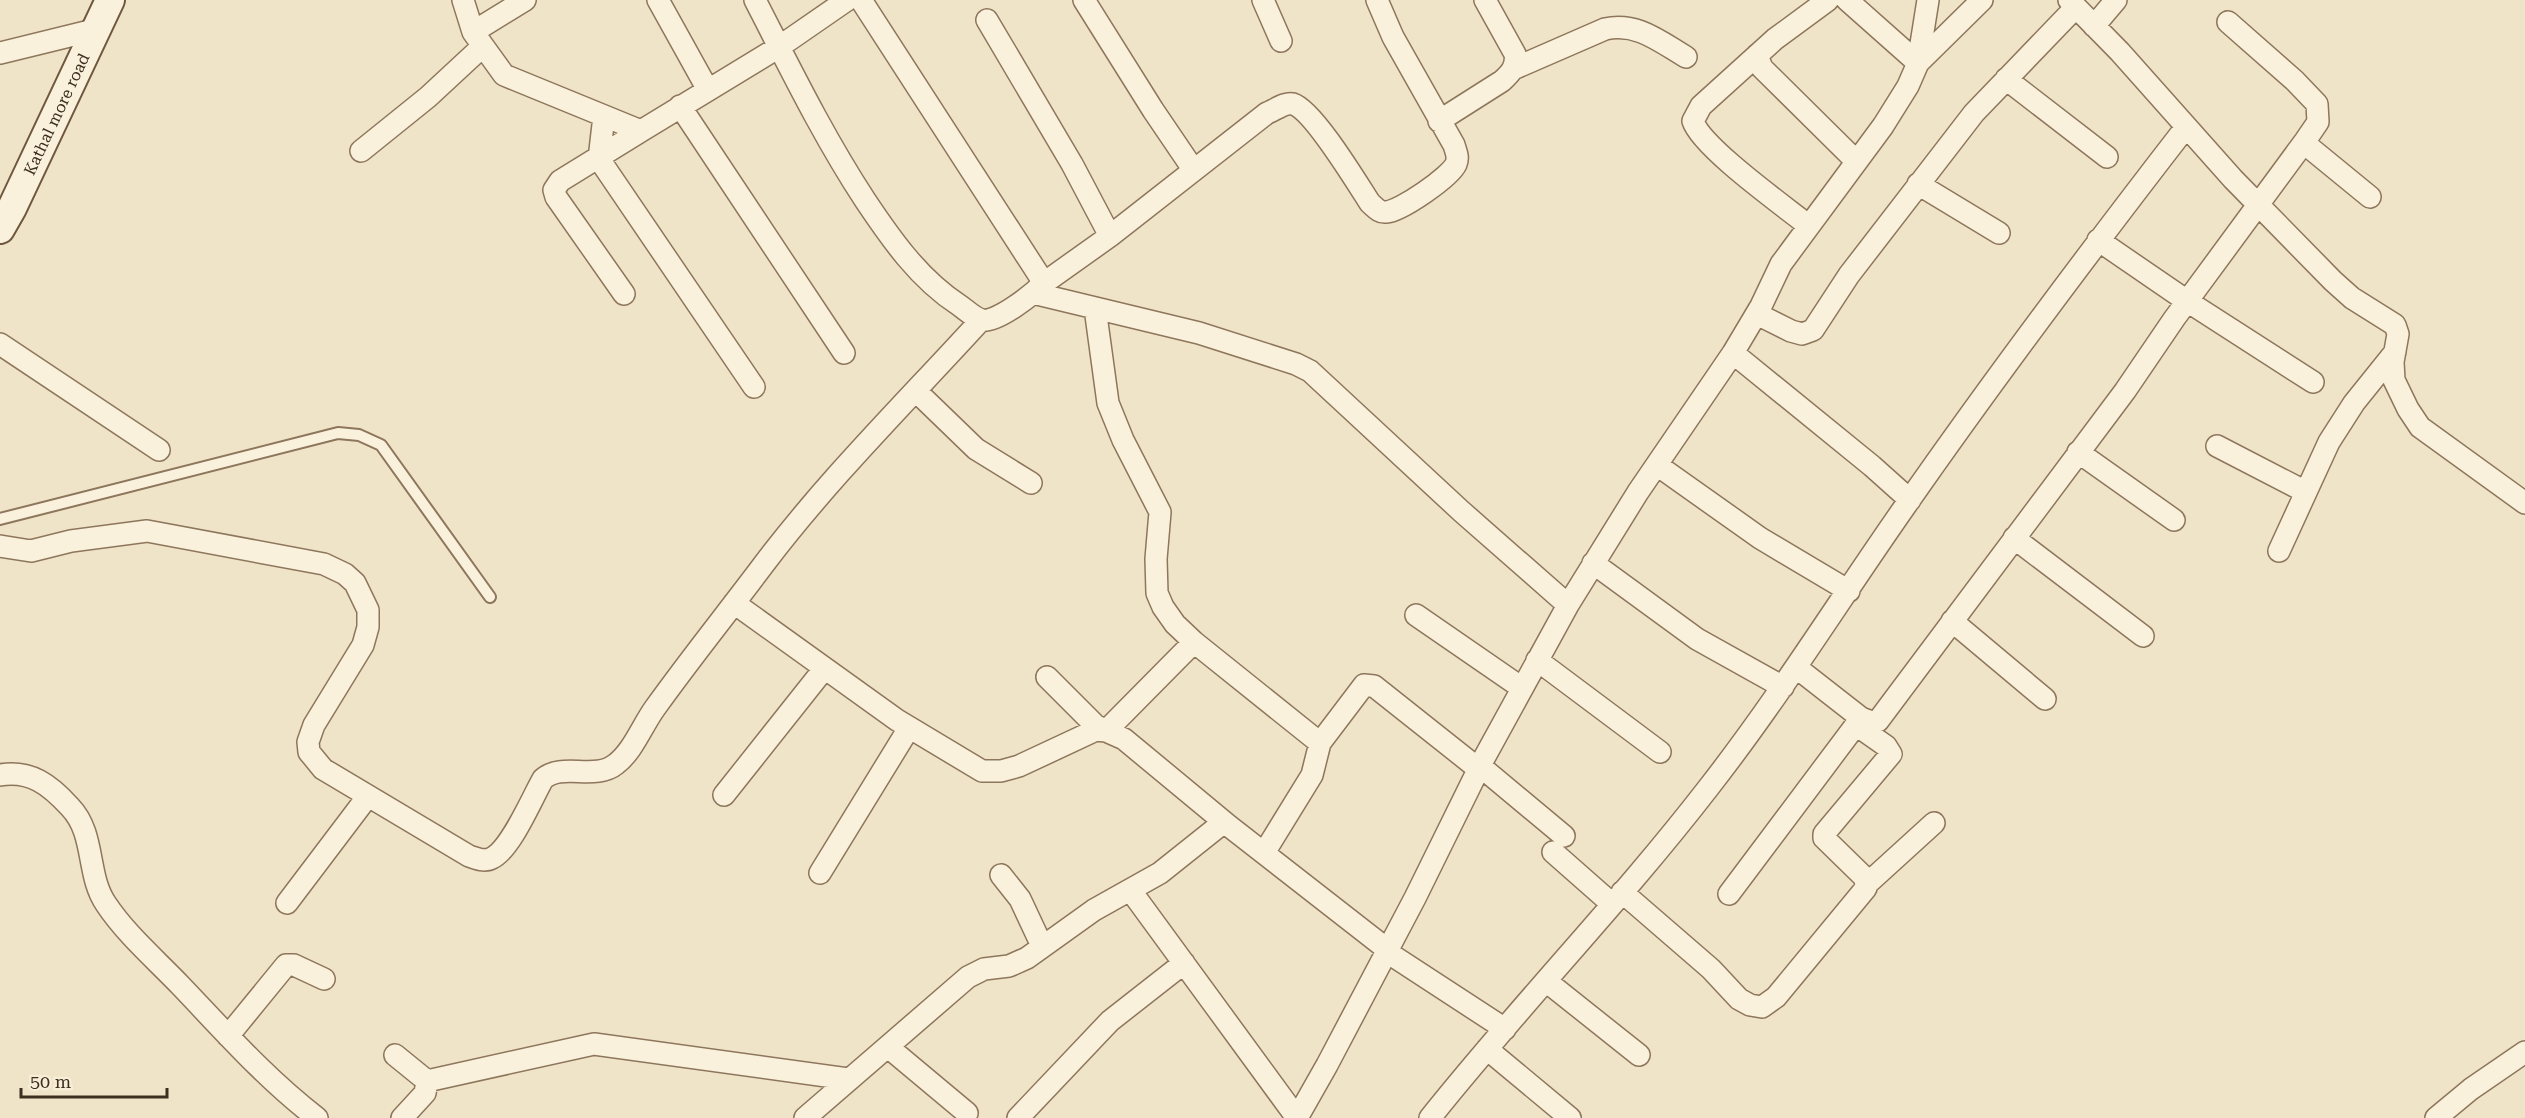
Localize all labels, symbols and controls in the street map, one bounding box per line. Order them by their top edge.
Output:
street label: Kathal more road [20,50,94,178]
scale bar [21,1061,166,1099]
text: 50 m [30,1071,71,1092]

